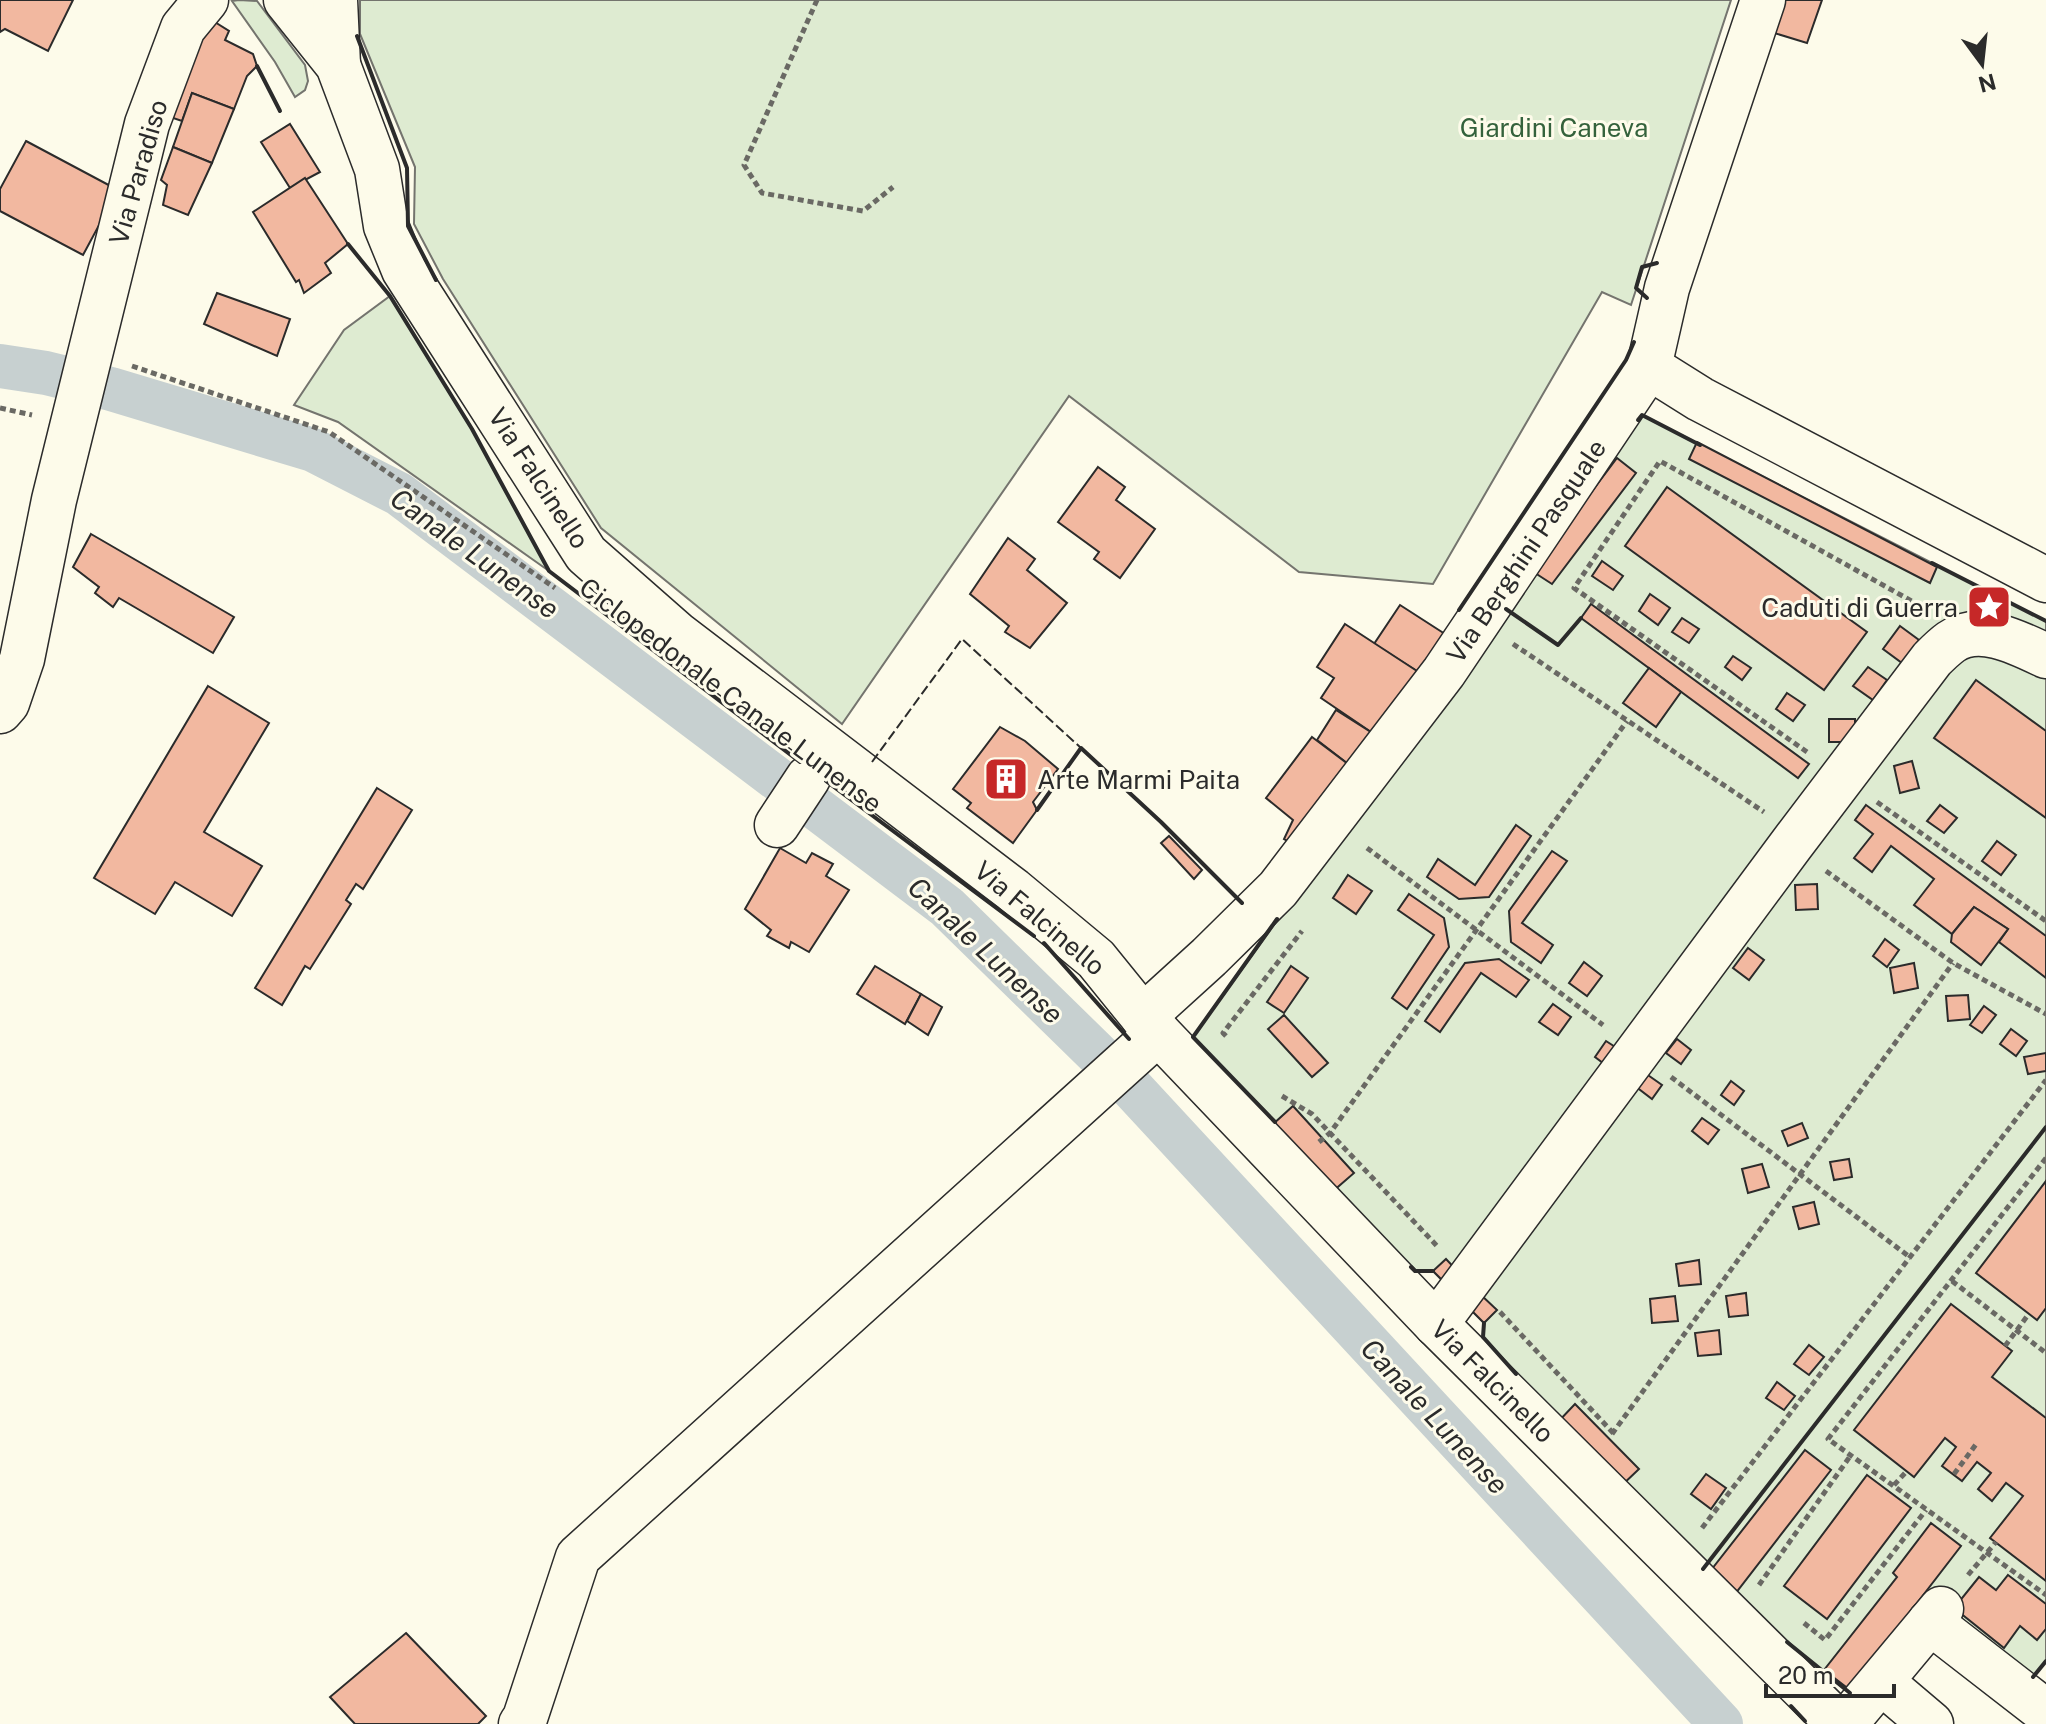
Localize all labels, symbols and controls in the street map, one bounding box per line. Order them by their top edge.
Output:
north arrow [1942,24,2022,104]
text: N [1975,69,1999,98]
street label: Via Paradiso [103,96,173,248]
park label: Giardini Caneva [1460,112,1648,143]
street label: Via Falcinello [482,402,596,554]
street label: Via Berghini Pasquale [1440,433,1612,669]
water label: Canale Lunense [384,481,566,625]
street label: Ciclopedonale Canale Lunense [574,571,888,819]
place icon: Caduti di Guerra [1965,583,2013,631]
place label: Caduti di Guerra [1761,592,1958,623]
building icon: Arte Marmi Paita [982,755,1030,803]
place label: Arte Marmi Paita [1037,764,1240,795]
street label: Via Falcinello [968,854,1112,982]
water label: Canale Lunense [902,870,1070,1030]
street label: Via Falcinello [1425,1313,1561,1449]
water label: Canale Lunense [1355,1332,1515,1500]
scale bar [1766,1648,1894,1698]
text: 20 m [1778,1661,1834,1689]

